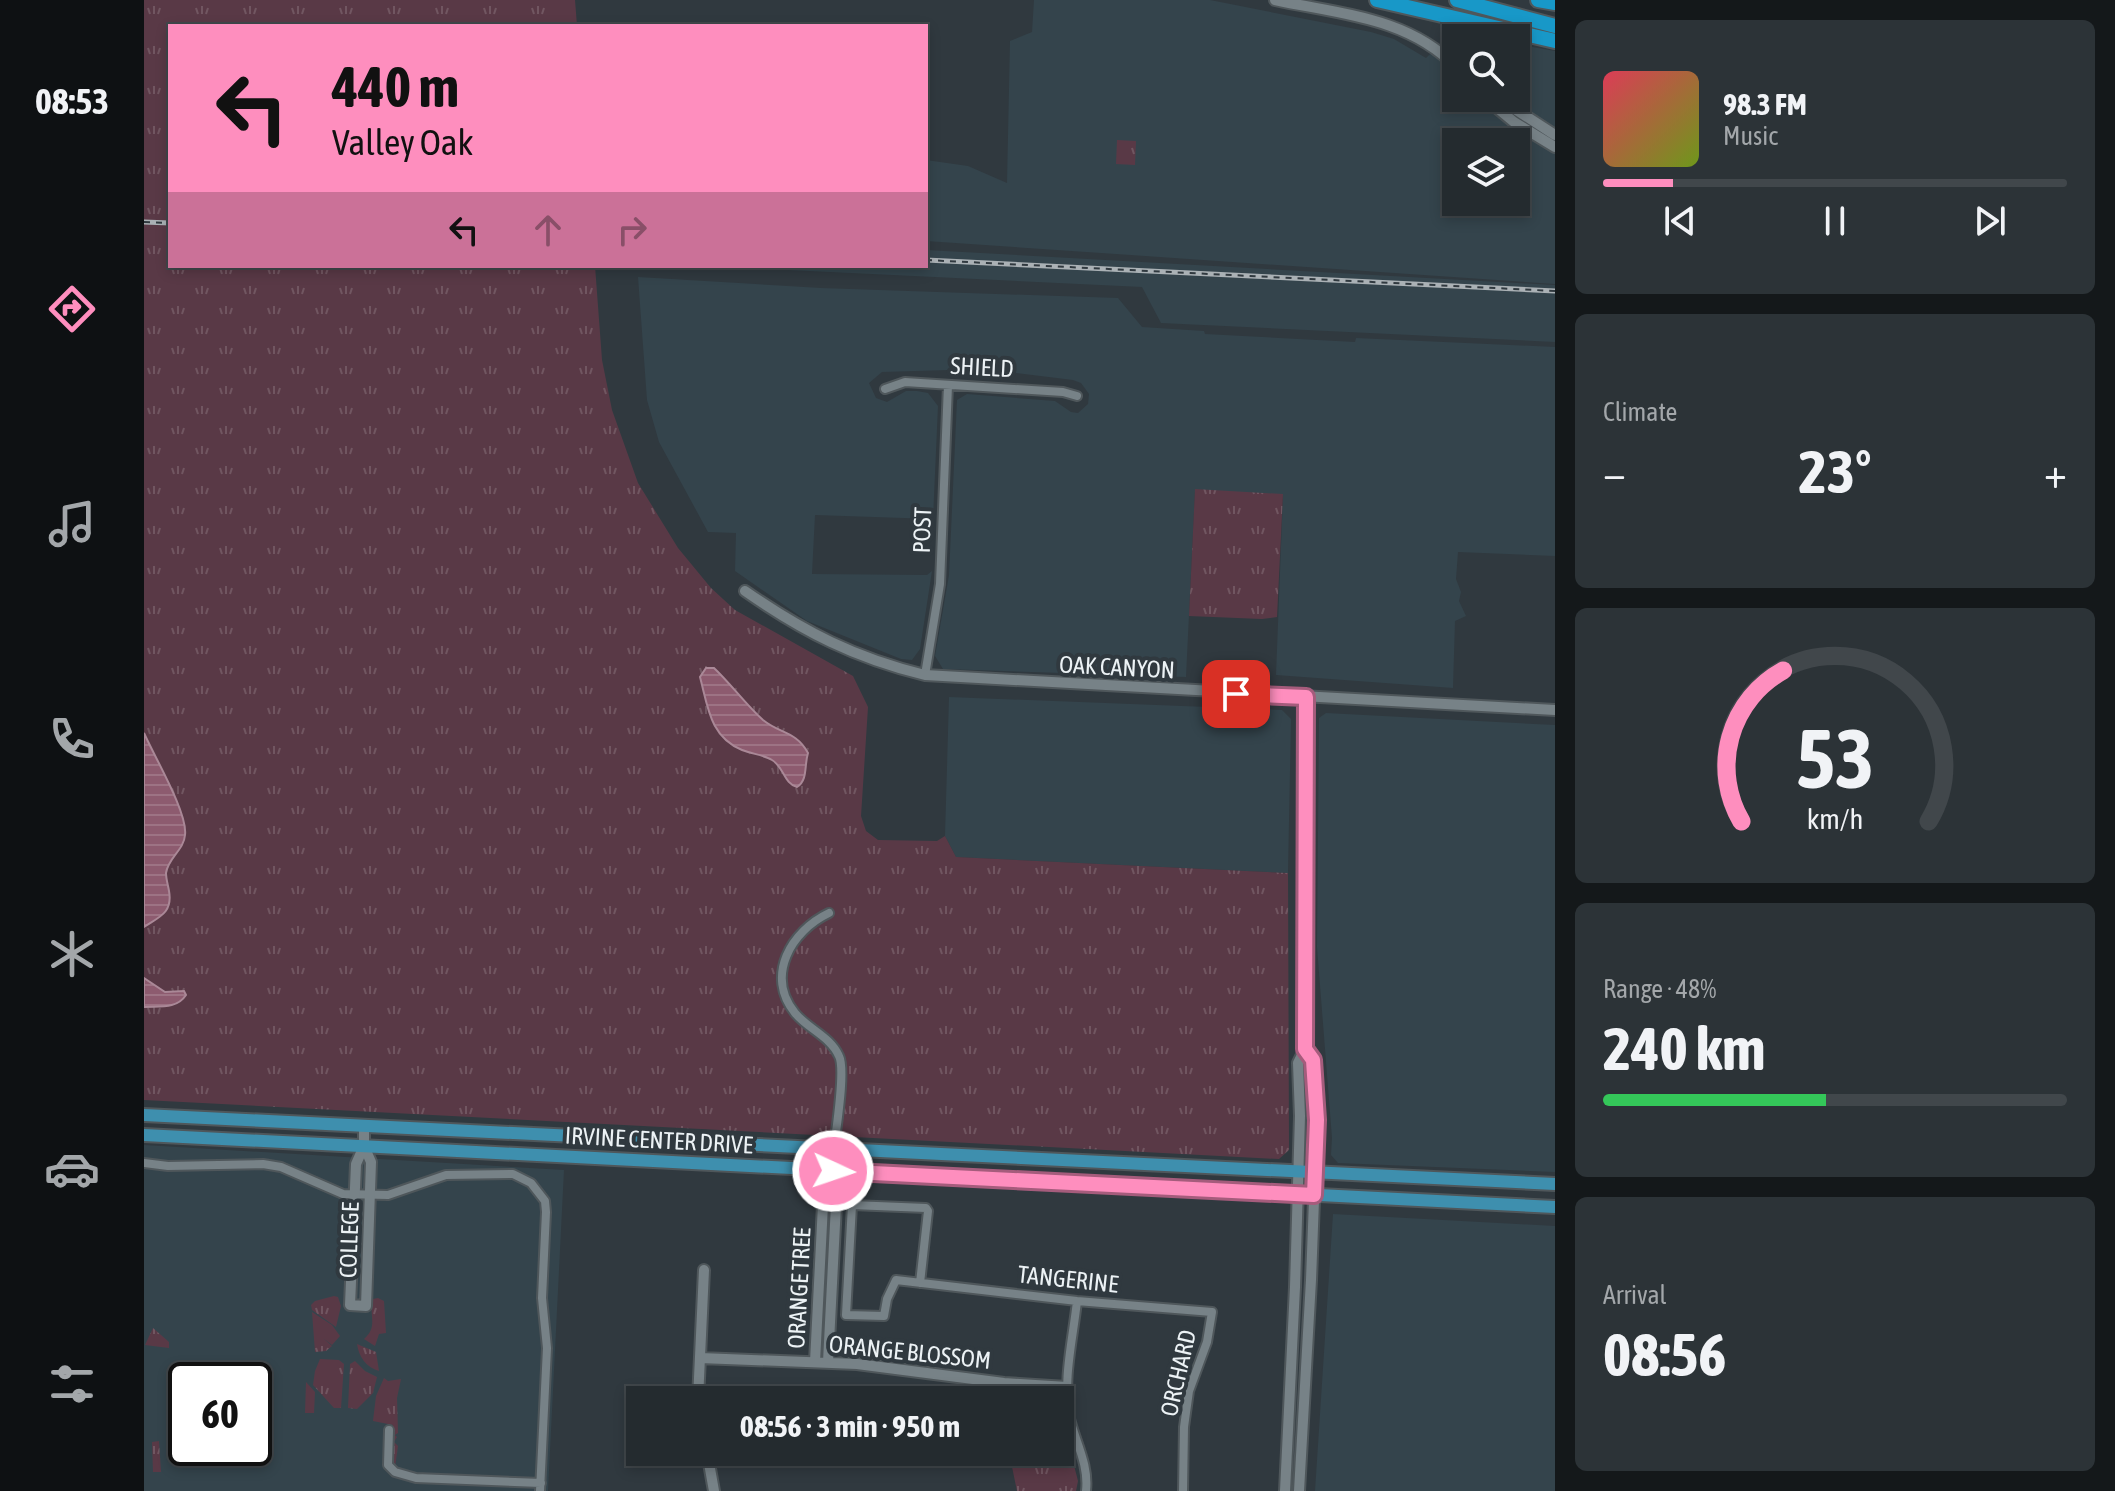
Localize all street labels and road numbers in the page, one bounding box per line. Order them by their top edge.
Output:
street label: SHIELD [950,352,1014,382]
street label: POST [908,506,936,554]
street label: OAK CANYON [1059,650,1175,684]
street label: IRVINE CENTER DRIVE [564,1122,754,1158]
street label: COLLEGE [334,1202,364,1278]
street label: ORANGE TREE [782,1227,816,1349]
street label: TANGERINE [1016,1260,1120,1298]
street label: ORCHARD [1155,1327,1201,1419]
street label: ORANGE BLOSSOM [828,1330,992,1374]

